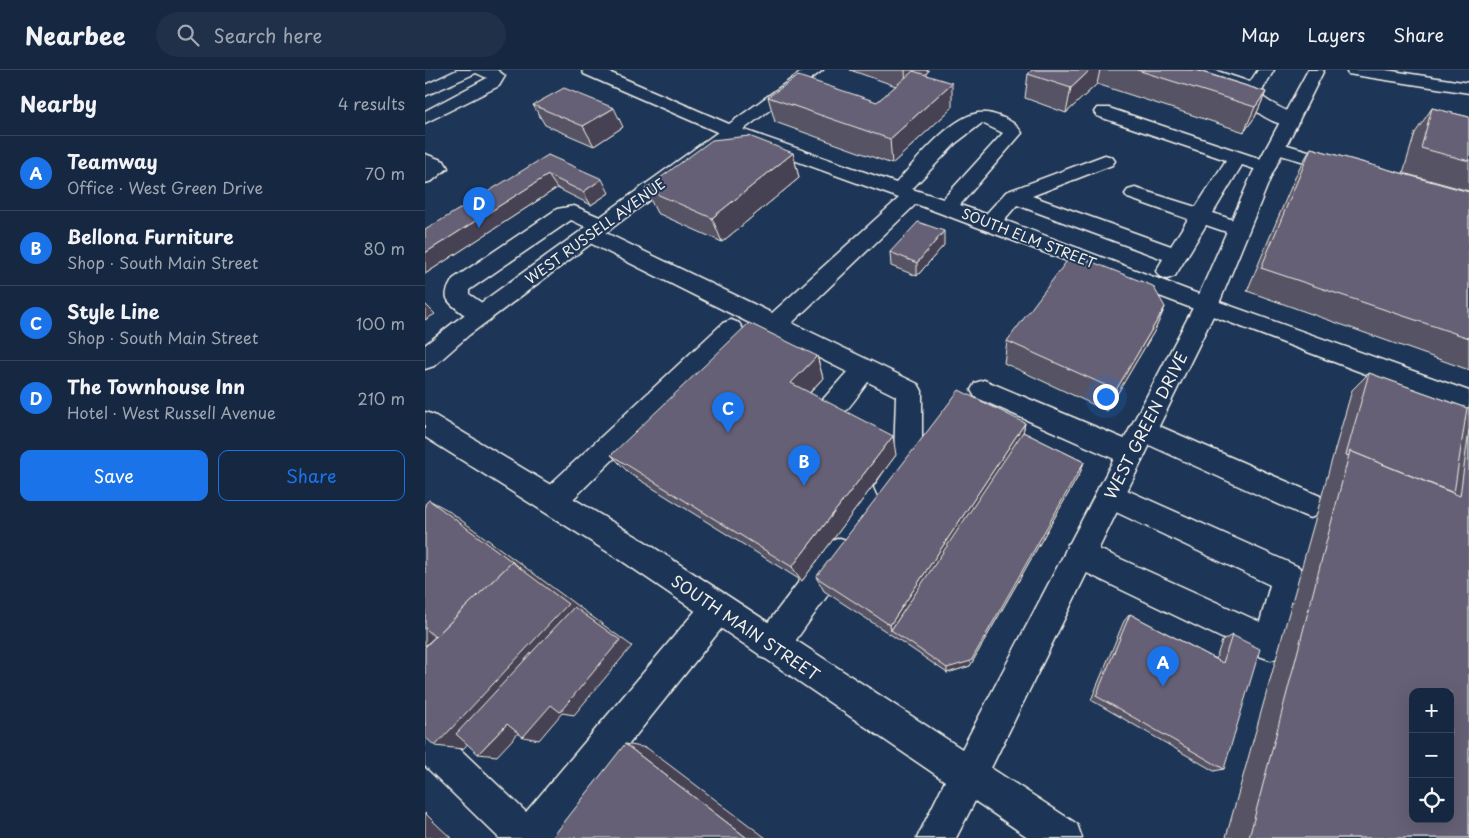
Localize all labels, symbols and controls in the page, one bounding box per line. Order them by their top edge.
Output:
search box [156,12,506,57]
text: Nearbee [25,17,126,53]
icon: search [174,21,202,49]
text: Search here [214,21,322,49]
text: Map [1241,21,1280,48]
text: Layers [1308,21,1365,48]
text: Share [1393,21,1444,48]
text: Nearby [20,87,97,119]
text: 4 results [338,91,405,115]
text: Teamway [67,147,157,175]
text: A [30,161,42,185]
text: 70 m [365,161,405,185]
street label: WEST RUSSELL AVENUE [521,173,669,289]
text: Office · West Green Drive [67,175,263,199]
pin: D [463,187,495,228]
street label: SOUTH ELM STREET [959,203,1100,274]
text: Bellona Furniture [67,222,234,250]
text: B [31,236,41,260]
text: 80 m [363,236,405,260]
text: Shop · South Main Street [67,250,258,274]
text: Style Line [67,297,159,325]
text: C [30,311,42,335]
text: 100 m [356,311,405,335]
text: Shop · South Main Street [67,325,258,349]
street label: WEST GREEN DRIVE [1097,347,1193,503]
text: The Townhouse Inn [67,372,245,400]
your location [1093,384,1119,410]
text: D [30,386,42,410]
text: 210 m [357,386,405,410]
pin: C [712,392,744,433]
text: Hotel · West Russell Avenue [67,400,276,424]
pin: B [788,445,820,486]
button: Save [20,450,208,501]
button: Share [218,450,405,501]
street label: SOUTH MAIN STREET [667,568,825,686]
pin: A [1147,646,1179,687]
map controls [1409,688,1454,823]
button: + [1409,688,1454,733]
button: − [1409,733,1454,778]
button: locate [1409,778,1454,823]

